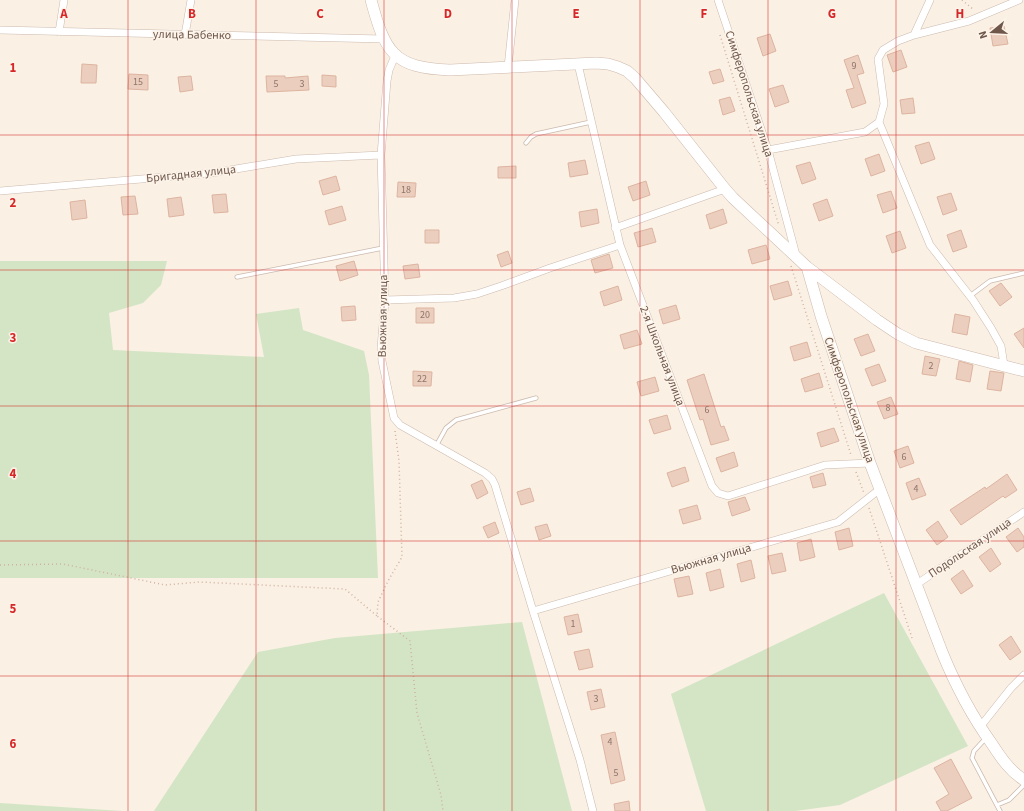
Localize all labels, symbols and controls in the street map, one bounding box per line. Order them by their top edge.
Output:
text: A [59,5,68,23]
text: B [188,5,196,23]
text: C [316,5,324,23]
text: D [444,5,452,23]
text: E [572,5,580,23]
text: F [701,5,708,23]
text: G [828,5,836,23]
text: H [956,5,964,23]
north arrow [972,12,1012,52]
street label: улица Бабенко [153,26,231,44]
street label: Симферопольская улица [721,29,777,159]
text: N [975,29,991,41]
text: 1 [10,59,17,77]
house number: 9 [852,59,857,73]
house number: 15 [133,75,143,89]
house number: 5 [274,77,279,91]
house number: 3 [300,77,305,91]
street label: Бригадная улица [145,161,237,187]
house number: 18 [401,183,411,197]
text: 2 [10,194,17,212]
street label: Вьюжная улица [374,274,392,358]
street label: 2-я Школьная улица [635,303,689,409]
house number: 20 [420,308,430,322]
text: 3 [10,329,17,347]
street label: Симферопольская улица [819,335,879,465]
house number: 2 [929,359,934,373]
house number: 22 [417,372,427,386]
house number: 8 [886,401,891,415]
house number: 6 [705,403,710,417]
house number: 6 [902,450,907,464]
text: 4 [10,465,17,483]
house number: 4 [914,482,919,496]
street label: Подольская улица [925,514,1015,582]
street label: Вьюжная улица [669,539,753,579]
text: 5 [10,600,17,618]
house number: 1 [571,617,576,631]
house number: 3 [594,692,599,706]
text: 6 [10,735,17,753]
house number: 4 [608,735,613,749]
house number: 5 [614,766,619,780]

